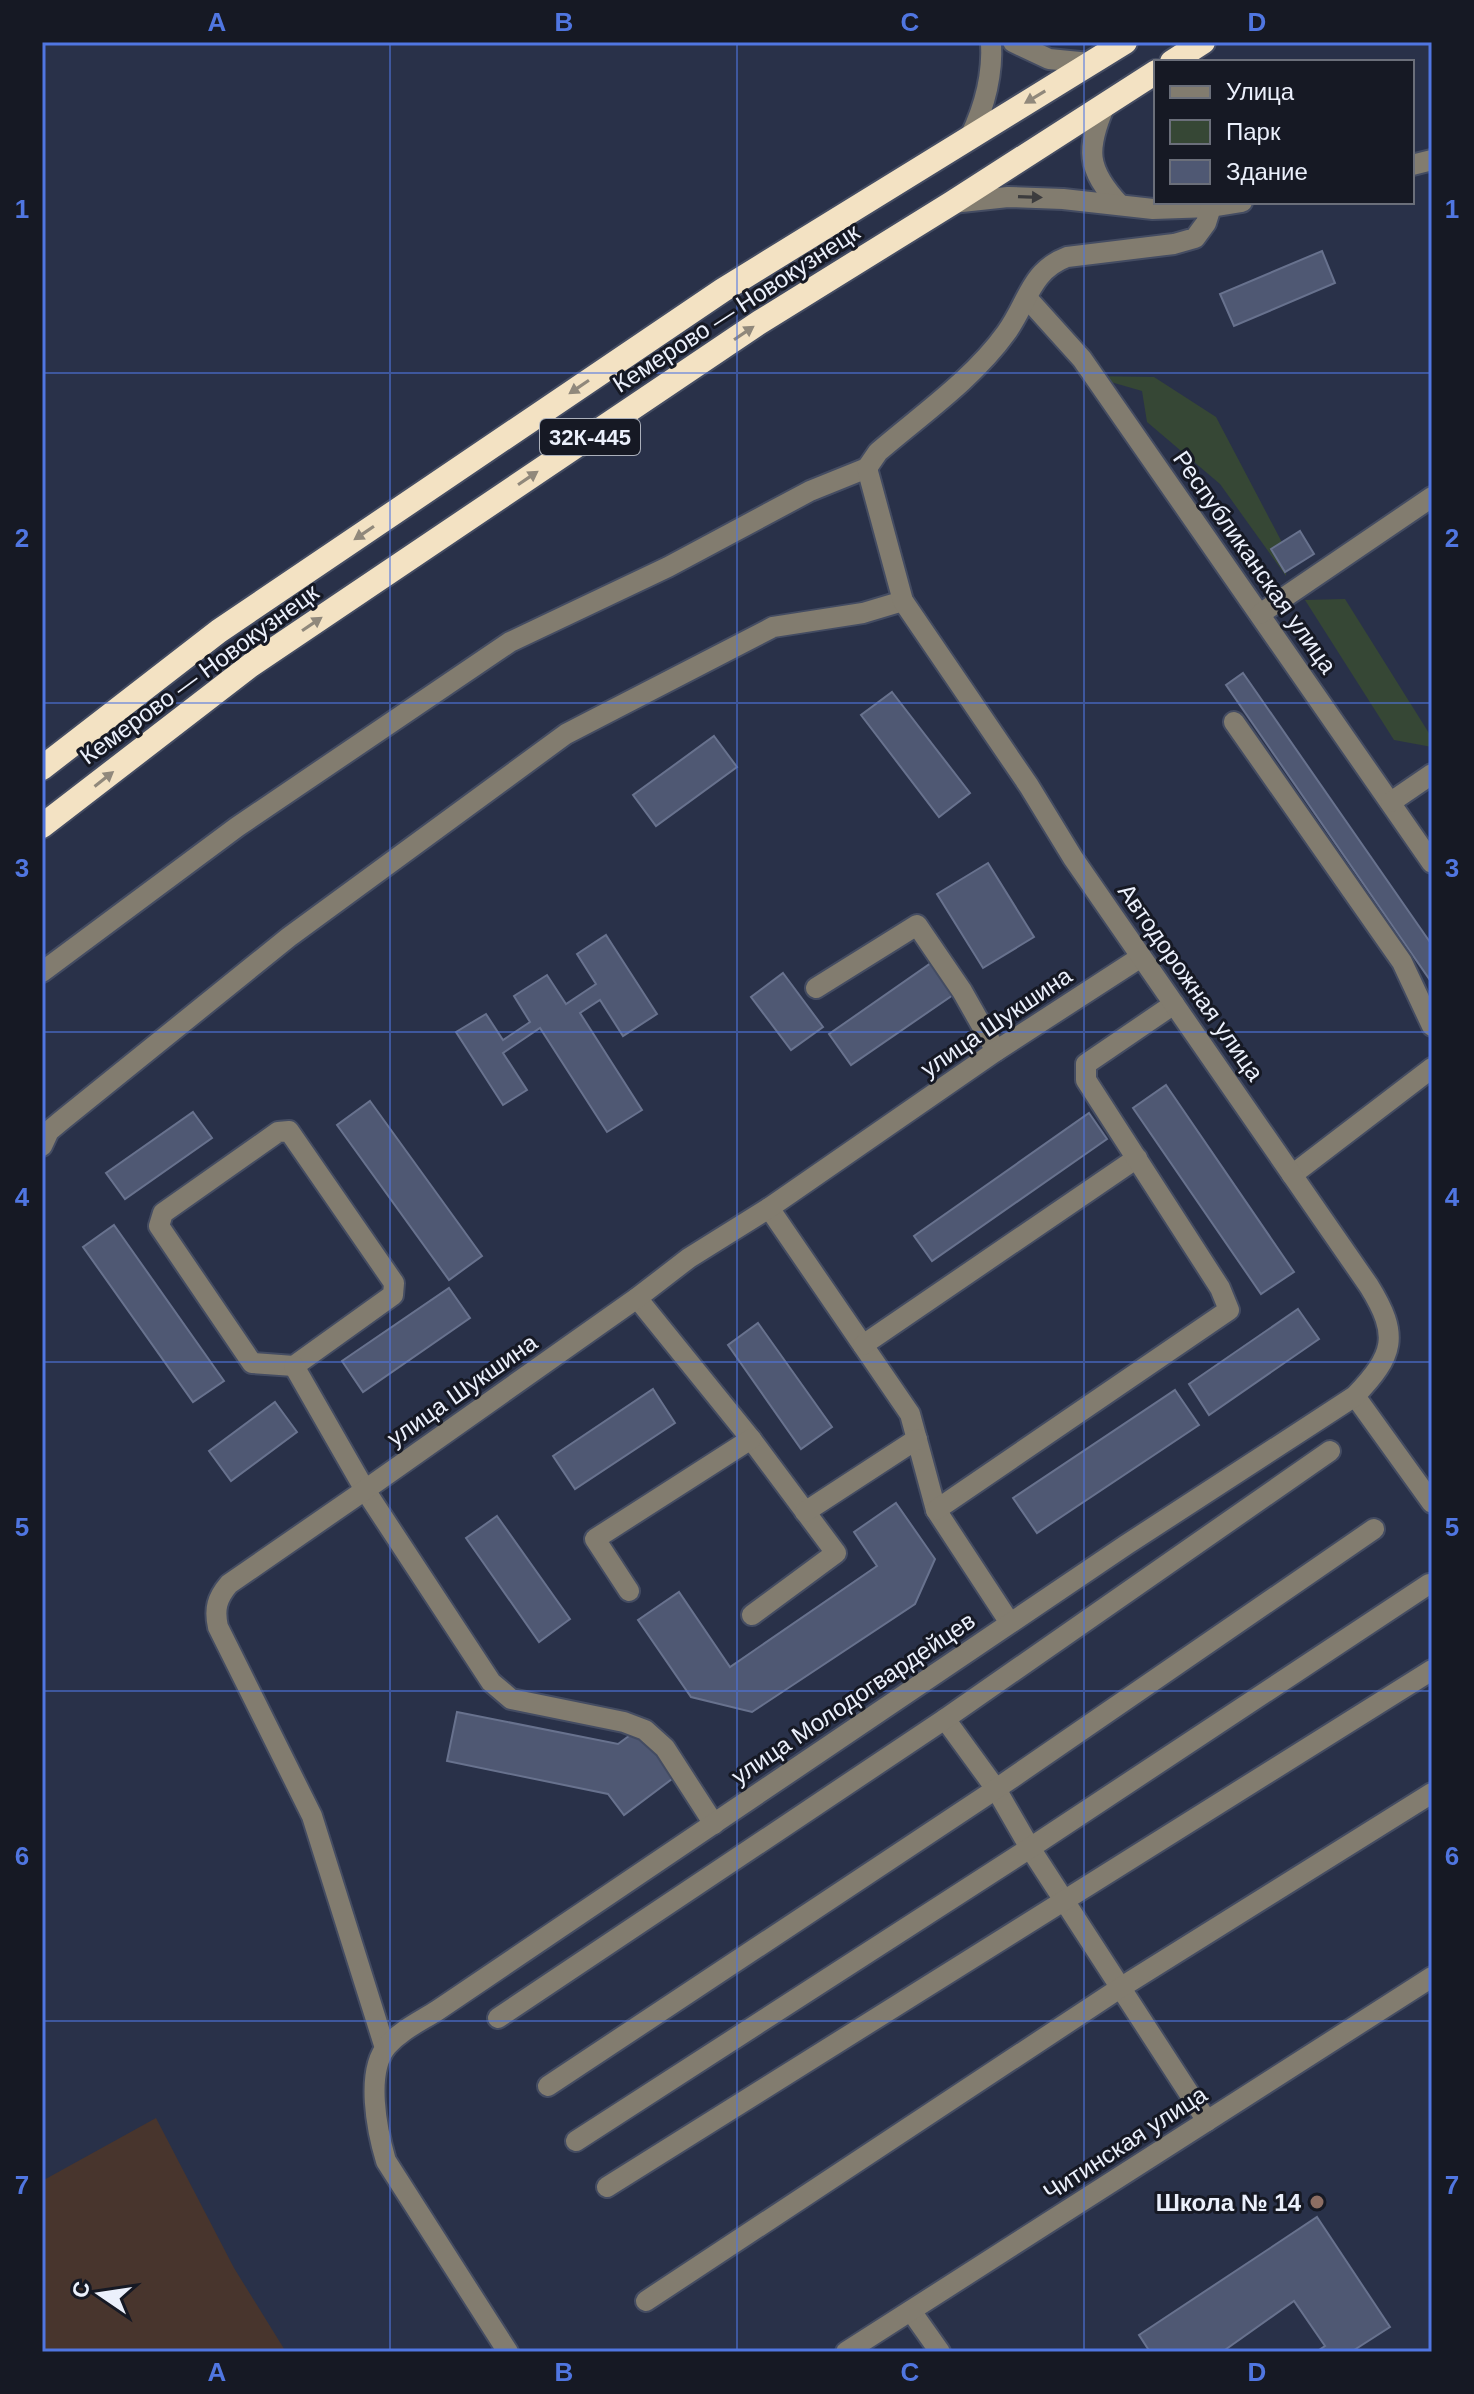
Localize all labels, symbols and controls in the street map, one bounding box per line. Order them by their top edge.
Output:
text: A [208,7,227,37]
text: B [555,7,573,37]
text: C [901,7,920,37]
text: D [1248,7,1266,37]
legend [1154,60,1414,204]
text: Улица [1226,78,1295,105]
one-way arrow [1024,90,1046,104]
text: Парк [1226,118,1281,145]
text: Здание [1226,158,1308,185]
one-way arrow [1018,191,1043,204]
text: 1 [15,194,29,224]
text: 1 [1445,194,1459,224]
street label: Кемерово — Новокузнецк [608,218,865,398]
one-way arrow [733,326,754,341]
one-way arrow [569,379,590,394]
road number: 32К-445 [540,419,640,455]
street label: Республиканская улица [1168,446,1343,679]
one-way arrow [517,472,539,486]
text: 2 [15,523,29,553]
text: 2 [1445,523,1459,553]
one-way arrow [353,525,375,539]
street label: Кемерово — Новокузнецк [74,578,324,770]
one-way arrow [302,617,323,632]
one-way arrow [94,771,114,787]
text: 3 [15,853,29,883]
text: 3 [1445,853,1459,883]
street label: Автодорожная улица [1113,878,1269,1086]
street label: улица Шукшина [915,961,1077,1083]
text: 4 [15,1182,30,1212]
text: 4 [1445,1182,1460,1212]
street label: улица Шукшина [382,1328,543,1452]
text: 5 [15,1512,29,1542]
text: 5 [1445,1512,1459,1542]
street label: улица Молодогвардейцев [726,1606,980,1790]
text: 6 [15,1841,29,1871]
text: 6 [1445,1841,1459,1871]
street label: Читинская улица [1038,2080,1212,2206]
text: 7 [15,2170,29,2200]
text: 7 [1445,2170,1459,2200]
place label: Школа № 14 [1156,2189,1302,2216]
marker: Школа № 14 [1308,2193,1326,2211]
north arrow [60,2254,140,2334]
text: С [67,2279,95,2300]
text: A [208,2357,227,2387]
text: B [555,2357,573,2387]
text: C [901,2357,920,2387]
text: D [1248,2357,1266,2387]

